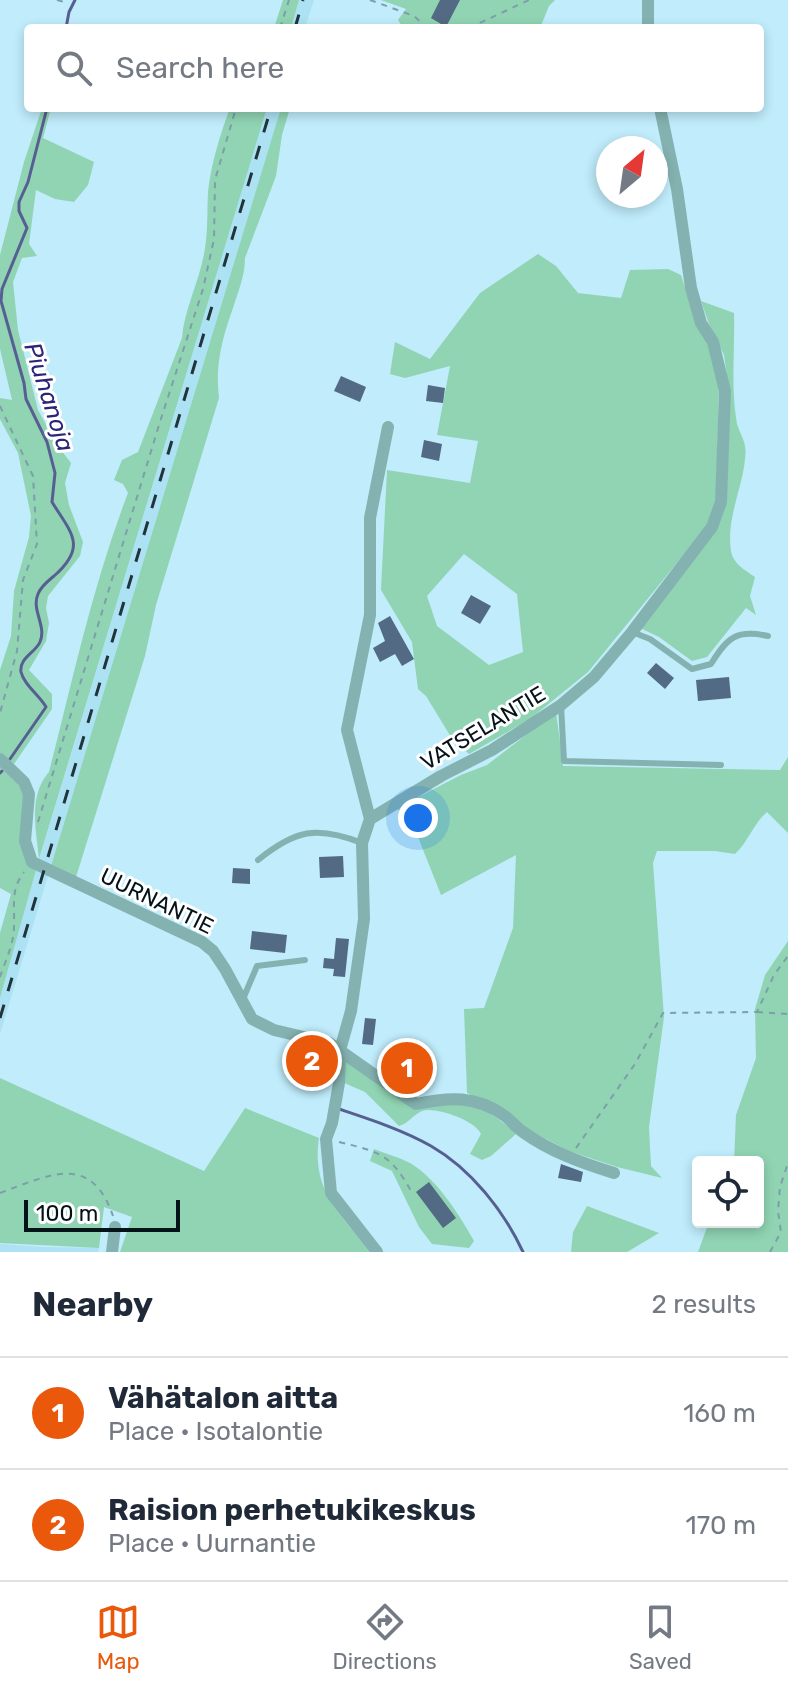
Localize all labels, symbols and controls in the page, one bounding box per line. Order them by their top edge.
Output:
search box [24,24,764,112]
icon: search [52,46,96,90]
text: Search here [116,50,284,86]
north arrow [596,136,668,208]
water label: Piuhanoja [18,339,80,455]
street label: VATSELANTIE [416,680,550,776]
your location [398,798,438,838]
street label: UURNANTIE [96,862,218,940]
pin: 2 [286,1031,338,1091]
pin: 1 [381,1038,433,1098]
map controls [692,1156,764,1228]
button: locate [692,1156,764,1228]
scale bar [24,1196,180,1232]
text: 100 m [36,1200,98,1227]
text: Nearby [32,1284,153,1325]
text: 2 results [652,1289,756,1320]
text: Vähätalon aitta [108,1380,338,1416]
text: 1 [52,1398,64,1429]
text: 160 m [683,1398,756,1429]
text: Place · Isotalontie [108,1416,323,1447]
text: Raision perhetukikeskus [108,1492,476,1528]
text: 2 [50,1510,66,1541]
text: 170 m [686,1510,756,1541]
text: Place · Uurnantie [108,1528,316,1559]
tab: Map [96,1600,140,1675]
tab: Directions [332,1600,437,1675]
tab: Saved [629,1600,692,1675]

